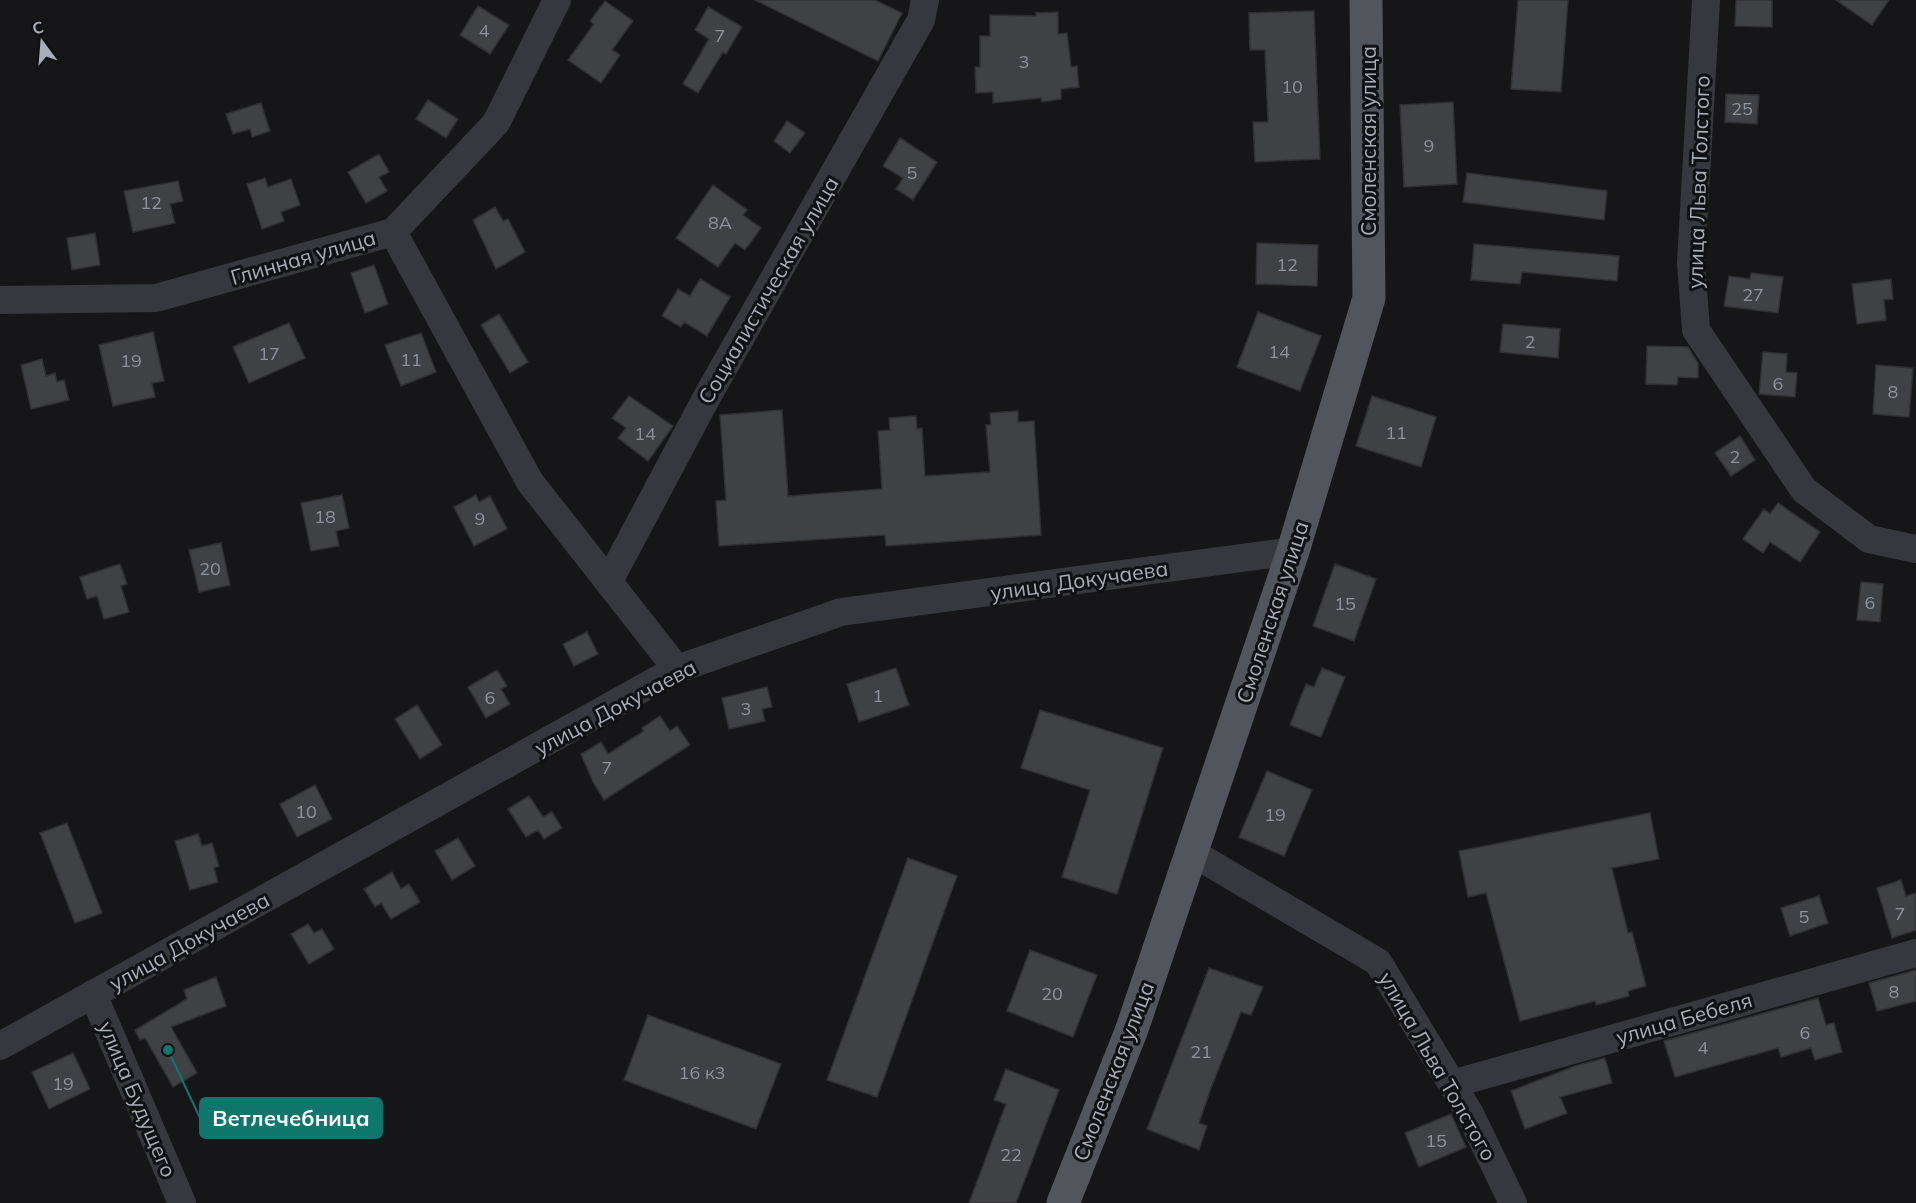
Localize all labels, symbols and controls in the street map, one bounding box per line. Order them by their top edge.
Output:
north arrow [12,12,72,72]
text: С [30,16,46,39]
house number: 4 [479,19,490,42]
house number: 7 [715,24,725,47]
street label: Смоленская улица [1355,46,1381,236]
house number: 3 [1019,50,1029,73]
house number: 10 [1281,75,1303,98]
street label: улица Льва Толстого [1681,75,1715,289]
house number: 25 [1731,97,1753,120]
house number: 9 [1424,134,1434,157]
house number: 5 [907,161,918,184]
street label: Социалистическая улица [692,172,844,408]
house number: 12 [140,191,162,214]
house number: 8А [708,211,732,234]
street label: Глинная улица [227,224,379,290]
house number: 12 [1276,253,1298,276]
house number: 27 [1742,283,1764,306]
house number: 2 [1525,330,1535,353]
house number: 14 [1268,340,1290,363]
house number: 17 [258,342,280,365]
house number: 11 [400,348,422,371]
house number: 19 [120,349,142,372]
house number: 6 [1773,372,1783,395]
house number: 8 [1888,380,1898,403]
house number: 11 [1385,421,1407,444]
house number: 14 [634,422,656,445]
house number: 2 [1730,445,1740,468]
house number: 18 [314,505,336,528]
house number: 9 [475,507,485,530]
street label: Смоленская улица [1230,518,1314,706]
street label: улица Докучаева [988,555,1170,605]
house number: 20 [199,557,221,580]
house number: 6 [1865,591,1875,614]
house number: 15 [1334,592,1356,615]
street label: улица Докучаева [530,653,700,761]
house number: 1 [873,684,883,707]
house number: 6 [485,686,495,709]
house number: 3 [741,697,751,720]
house number: 7 [602,756,612,779]
house number: 10 [295,800,317,823]
house number: 19 [1264,803,1286,826]
street label: улица Докучаева [104,886,274,996]
house number: 7 [1895,902,1905,925]
house number: 5 [1799,905,1810,928]
street label: улица Льва Толстого [1373,967,1503,1165]
street label: Смоленская улица [1067,978,1159,1164]
house number: 8 [1889,980,1899,1003]
house number: 20 [1041,982,1063,1005]
street label: улица Бебеля [1613,986,1755,1050]
street label: улица Будущего [93,1017,183,1181]
house number: 6 [1800,1021,1810,1044]
house number: 4 [1698,1036,1709,1059]
house number: 21 [1190,1040,1212,1063]
house number: 16 к3 [679,1061,725,1084]
house number: 19 [52,1072,74,1095]
callout: Ветлечебница [200,1098,382,1138]
text: Ветлечебница [212,1104,370,1132]
house number: 15 [1425,1129,1447,1152]
house number: 22 [1000,1143,1022,1166]

